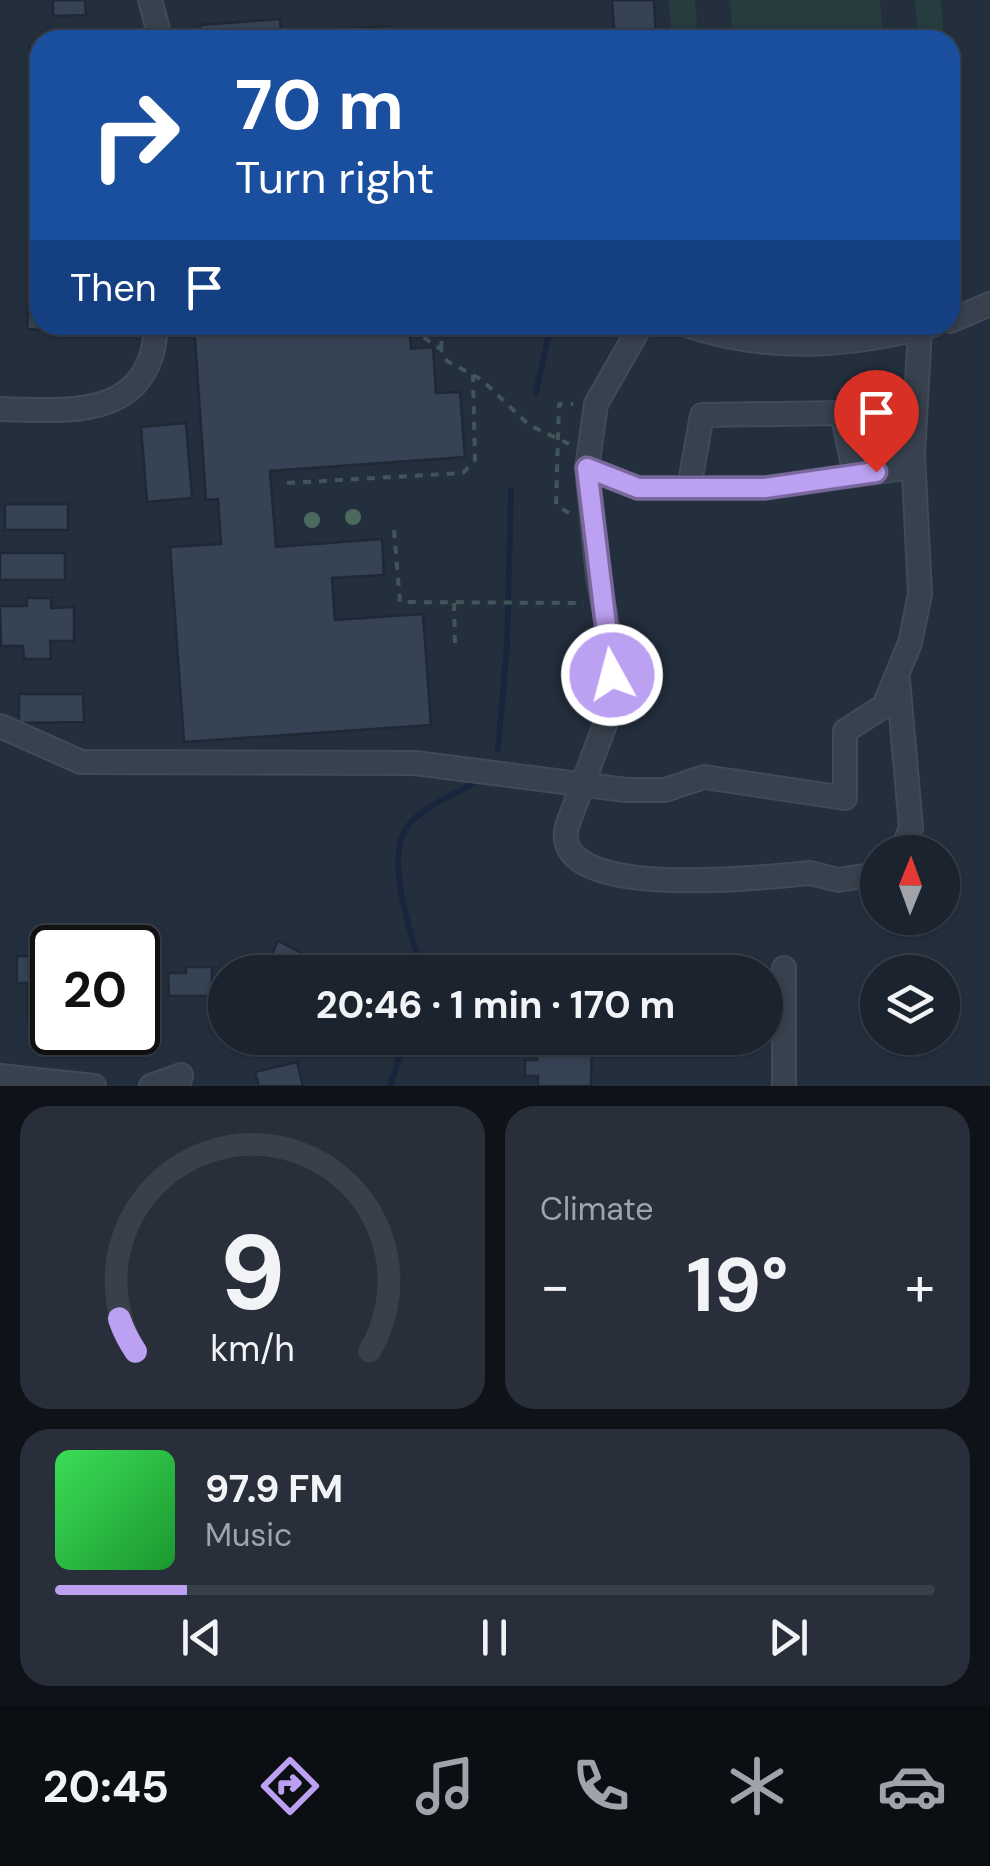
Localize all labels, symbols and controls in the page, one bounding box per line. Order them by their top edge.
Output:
text: 70 m [235,60,404,151]
icon: right [70,70,200,200]
text: Turn right [235,148,434,207]
icon: arrive [177,260,232,315]
text: Then [70,263,157,313]
pin [834,370,919,473]
icon: arrive [849,385,904,440]
position arrow [560,623,664,727]
north arrow [860,835,960,935]
map controls [860,835,960,1055]
speed limit sign: 20 [30,925,160,1055]
button: layers [860,955,960,1055]
text: 20:46 · 1 min · 170 m [316,980,675,1030]
text: Climate [540,1188,654,1230]
text: 9 [219,1206,286,1341]
text: 19° [686,1237,789,1334]
text: − [540,1250,570,1322]
text: + [905,1250,935,1322]
text: km/h [210,1326,295,1372]
text: 97.9 FM [205,1464,343,1514]
text: Music [205,1514,292,1556]
icon: previous [174,1610,229,1665]
icon: pause [467,1610,522,1665]
icon: next [761,1610,816,1665]
icon: directions [255,1751,325,1821]
icon: music [410,1751,480,1821]
icon: phone [566,1751,636,1821]
icon: climate [722,1751,792,1821]
icon: car [877,1751,947,1821]
text: 20:45 [43,1757,169,1816]

